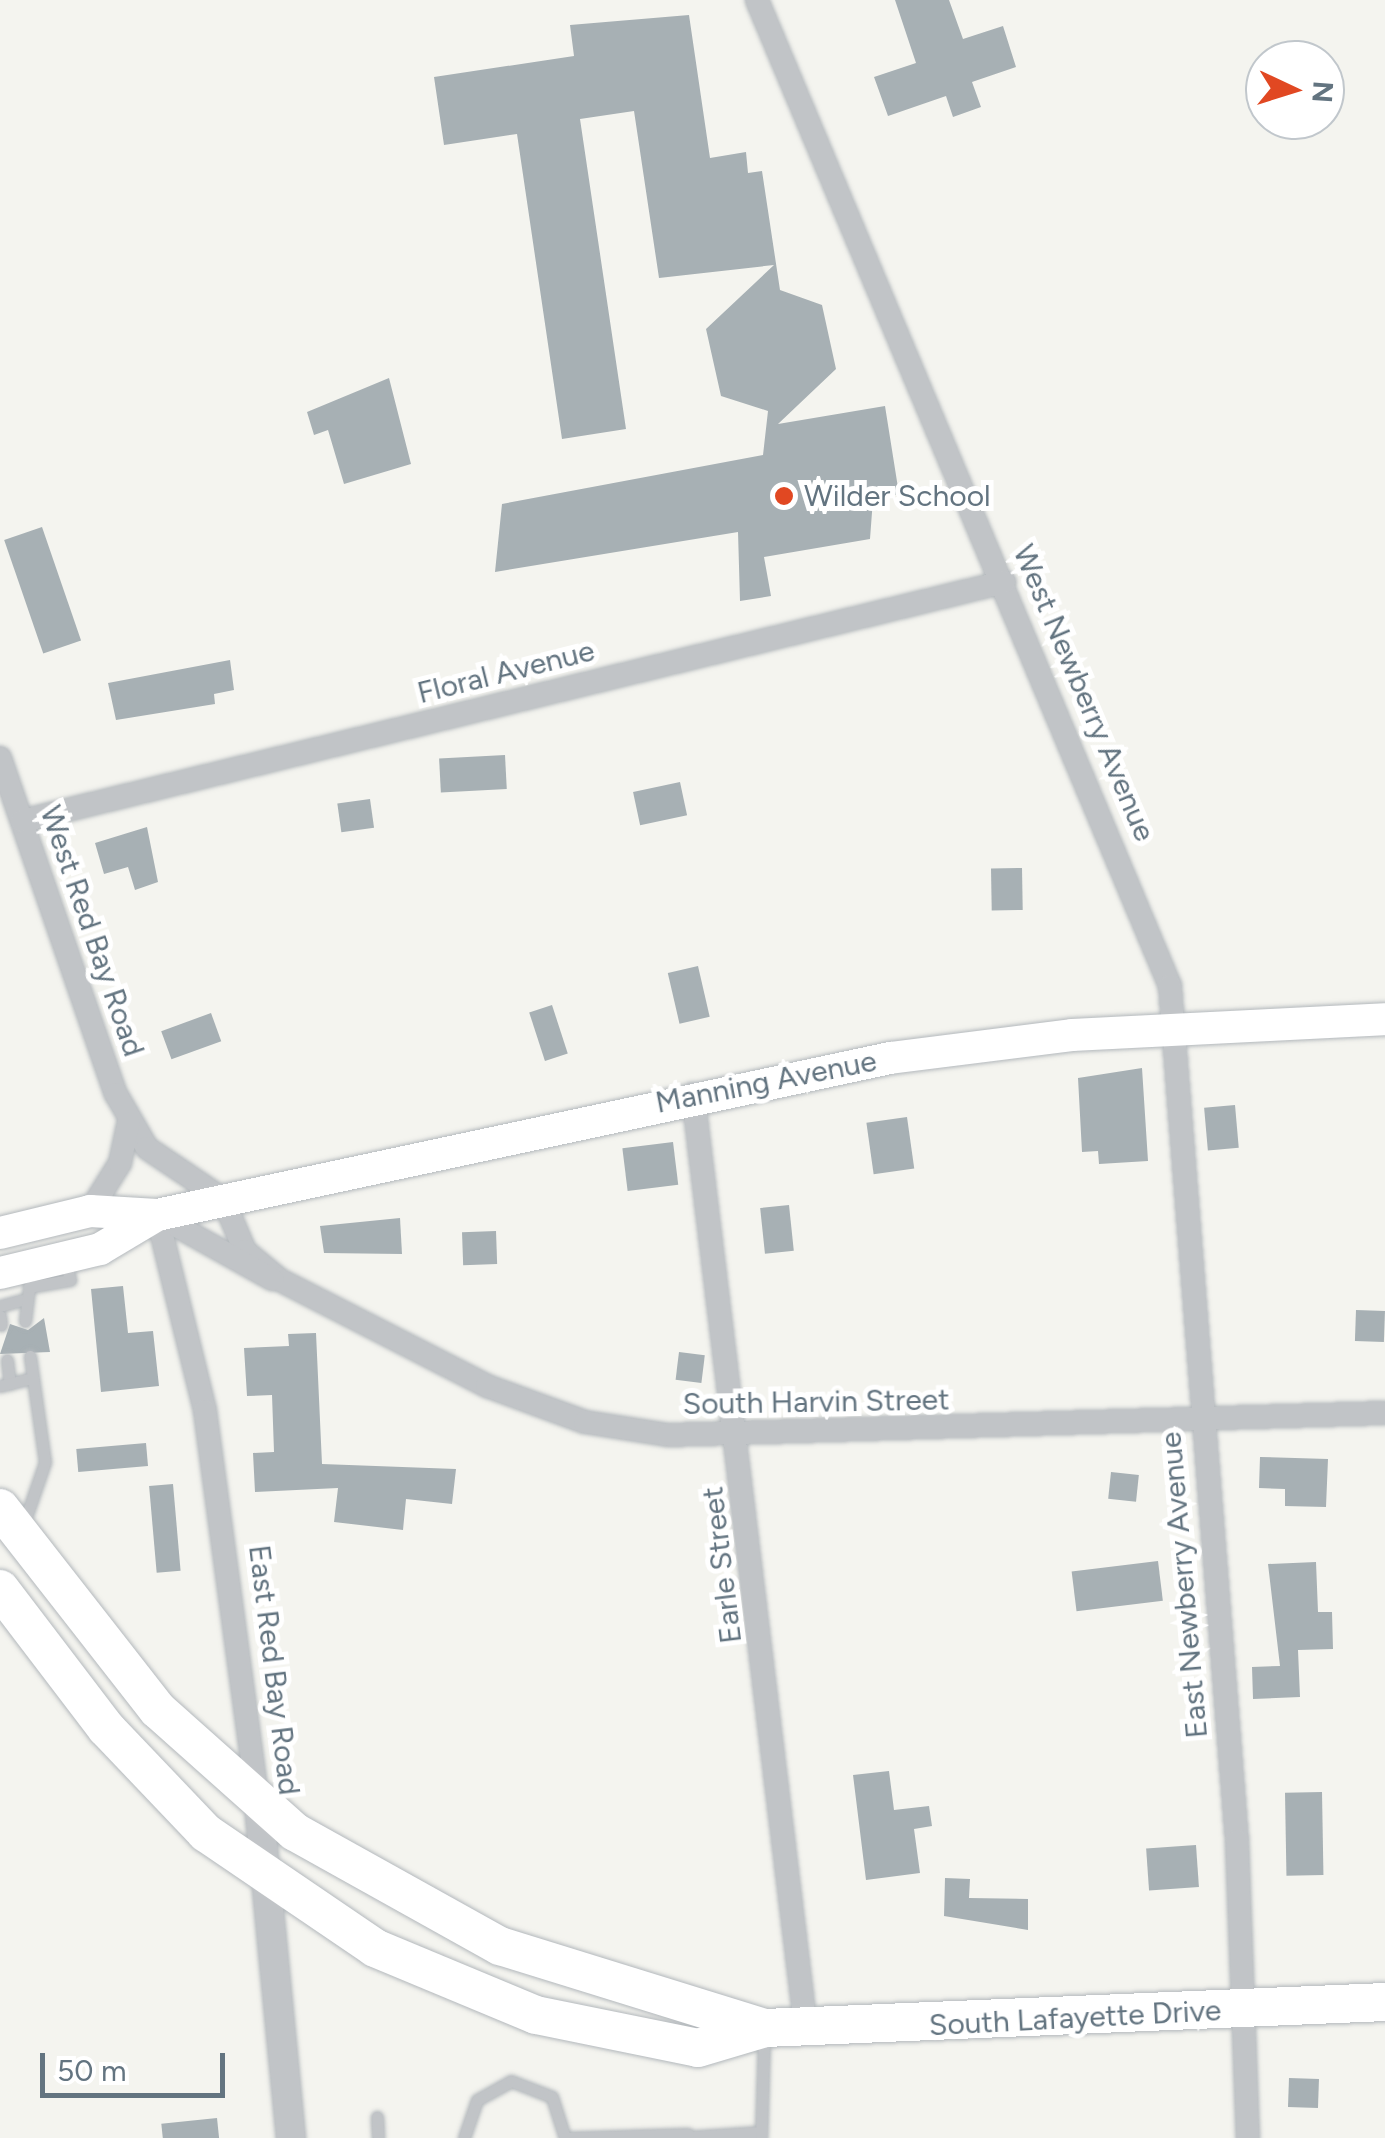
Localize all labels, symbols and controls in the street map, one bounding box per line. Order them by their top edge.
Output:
north arrow [1245,40,1345,140]
text: N [1305,80,1341,104]
place label: Wilder School [804,478,991,514]
marker: Wilder School [773,485,795,507]
street label: West Newberry Avenue [1005,539,1163,847]
street label: Floral Avenue [414,633,598,711]
street label: West Red Bay Road [32,801,152,1061]
street label: Manning Avenue [652,1043,880,1121]
street label: South Harvin Street [682,1382,950,1422]
street label: East Newberry Avenue [1153,1430,1215,1740]
street label: Earle Street [695,1485,749,1645]
street label: East Red Bay Road [241,1543,307,1797]
street label: South Lafayette Drive [928,1992,1222,2044]
scale bar [45,2033,230,2095]
text: 50 m [57,2052,126,2089]

